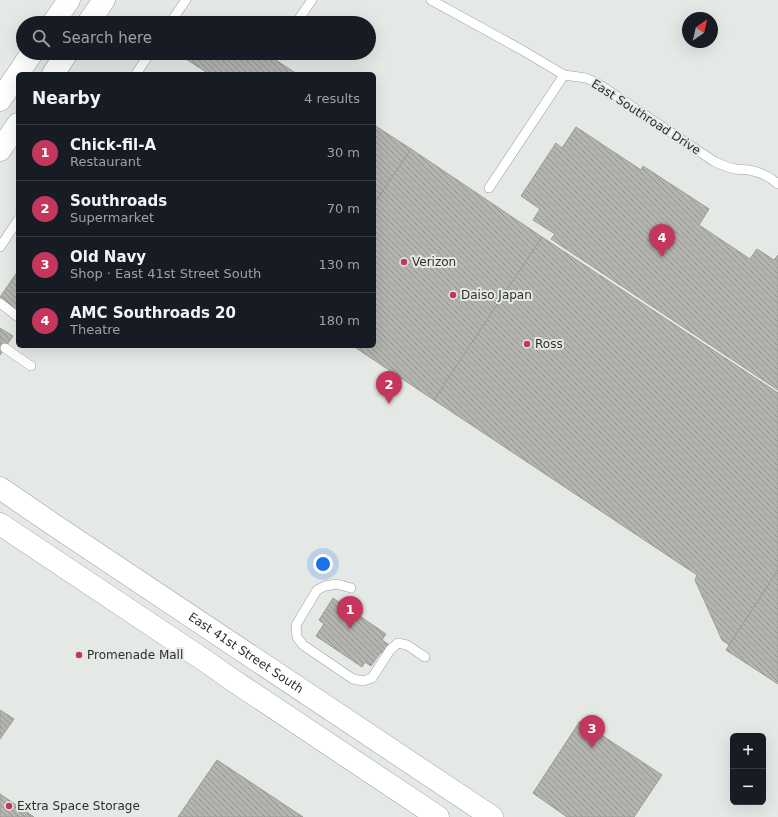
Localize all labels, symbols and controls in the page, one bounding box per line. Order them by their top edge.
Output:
north arrow [682,12,718,48]
search box [16,16,376,60]
icon: search [30,27,52,49]
text: Search here [62,29,152,47]
street label: East Southroad Drive [589,76,703,158]
text: Nearby [32,88,101,108]
text: 4 results [304,91,360,106]
text: Chick-fil-A [70,136,156,154]
text: 1 [40,145,50,160]
text: 30 m [327,145,360,160]
text: Restaurant [70,154,141,169]
text: Southroads [70,192,167,210]
text: 2 [40,201,50,216]
text: 70 m [327,201,360,216]
text: Supermarket [70,210,154,225]
pin: 4 [649,224,675,257]
text: Old Navy [70,248,146,266]
place label: Verizon [412,255,456,269]
text: 3 [40,257,50,272]
text: 130 m [318,257,360,272]
marker: Verizon [399,257,409,267]
text: Shop · East 41st Street South [70,266,261,281]
place label: Daiso Japan [461,288,532,302]
marker: Daiso Japan [448,290,458,300]
text: AMC Southroads 20 [70,304,236,322]
text: 4 [40,313,50,328]
text: 180 m [318,313,360,328]
text: Theatre [70,322,120,337]
place label: Ross [535,337,563,351]
marker: Ross [522,339,532,349]
pin: 2 [376,371,402,404]
your location [313,554,333,574]
pin: 1 [337,596,363,629]
street label: East 41st Street South [186,610,306,696]
place label: Promenade Mall [87,648,183,662]
marker: Promenade Mall [74,650,84,660]
pin: 3 [579,715,605,748]
map controls [730,733,766,805]
button: + [730,733,766,769]
button: − [730,769,766,805]
place label: Extra Space Storage [17,799,140,813]
marker: Extra Space Storage [4,801,14,811]

